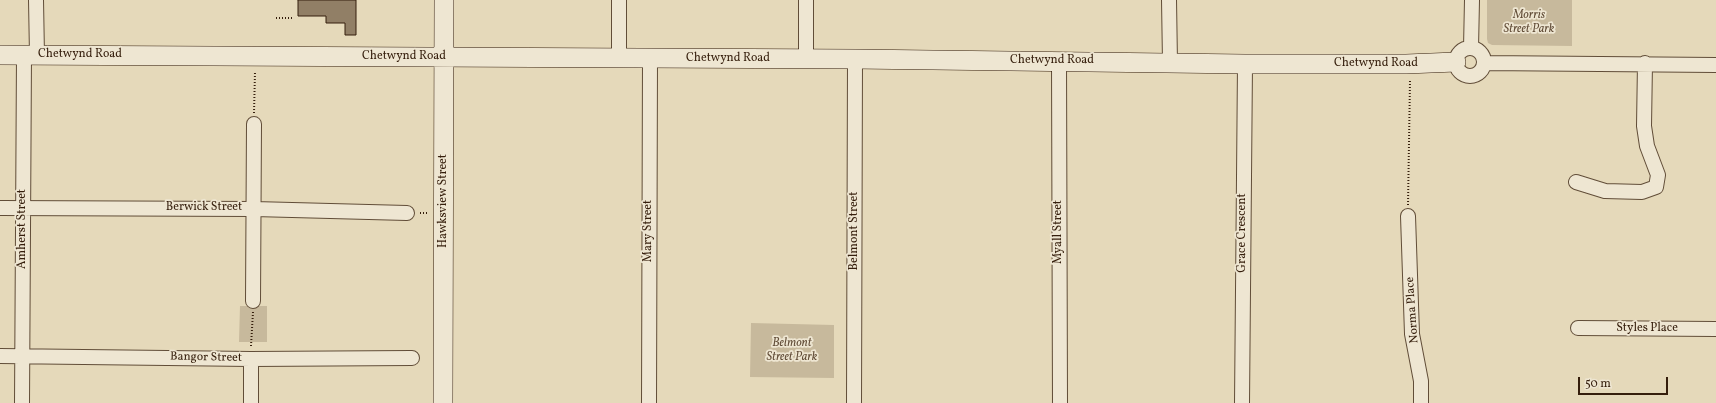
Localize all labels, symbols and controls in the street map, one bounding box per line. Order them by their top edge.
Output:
park label: Morris Street Park [1504,9,1554,37]
street label: Chetwynd Road [38,48,122,62]
street label: Chetwynd Road [362,50,446,64]
street label: Chetwynd Road [686,52,770,66]
street label: Chetwynd Road [1010,54,1094,68]
street label: Chetwynd Road [1334,57,1418,71]
street label: Hawksview Street [437,154,451,248]
street label: Amherst Street [16,189,30,269]
street label: Belmont Street [848,192,862,270]
street label: Grace Crescent [1236,193,1250,273]
street label: Mary Street [642,200,656,262]
street label: Myall Street [1052,200,1066,264]
street label: Berwick Street [166,201,242,215]
street label: Norma Place [1403,276,1423,344]
street label: Styles Place [1616,322,1678,336]
park label: Belmont Street Park [767,337,817,365]
street label: Bangor Street [170,350,242,366]
scale bar [1580,369,1670,395]
text: 50 m [1585,376,1611,392]

